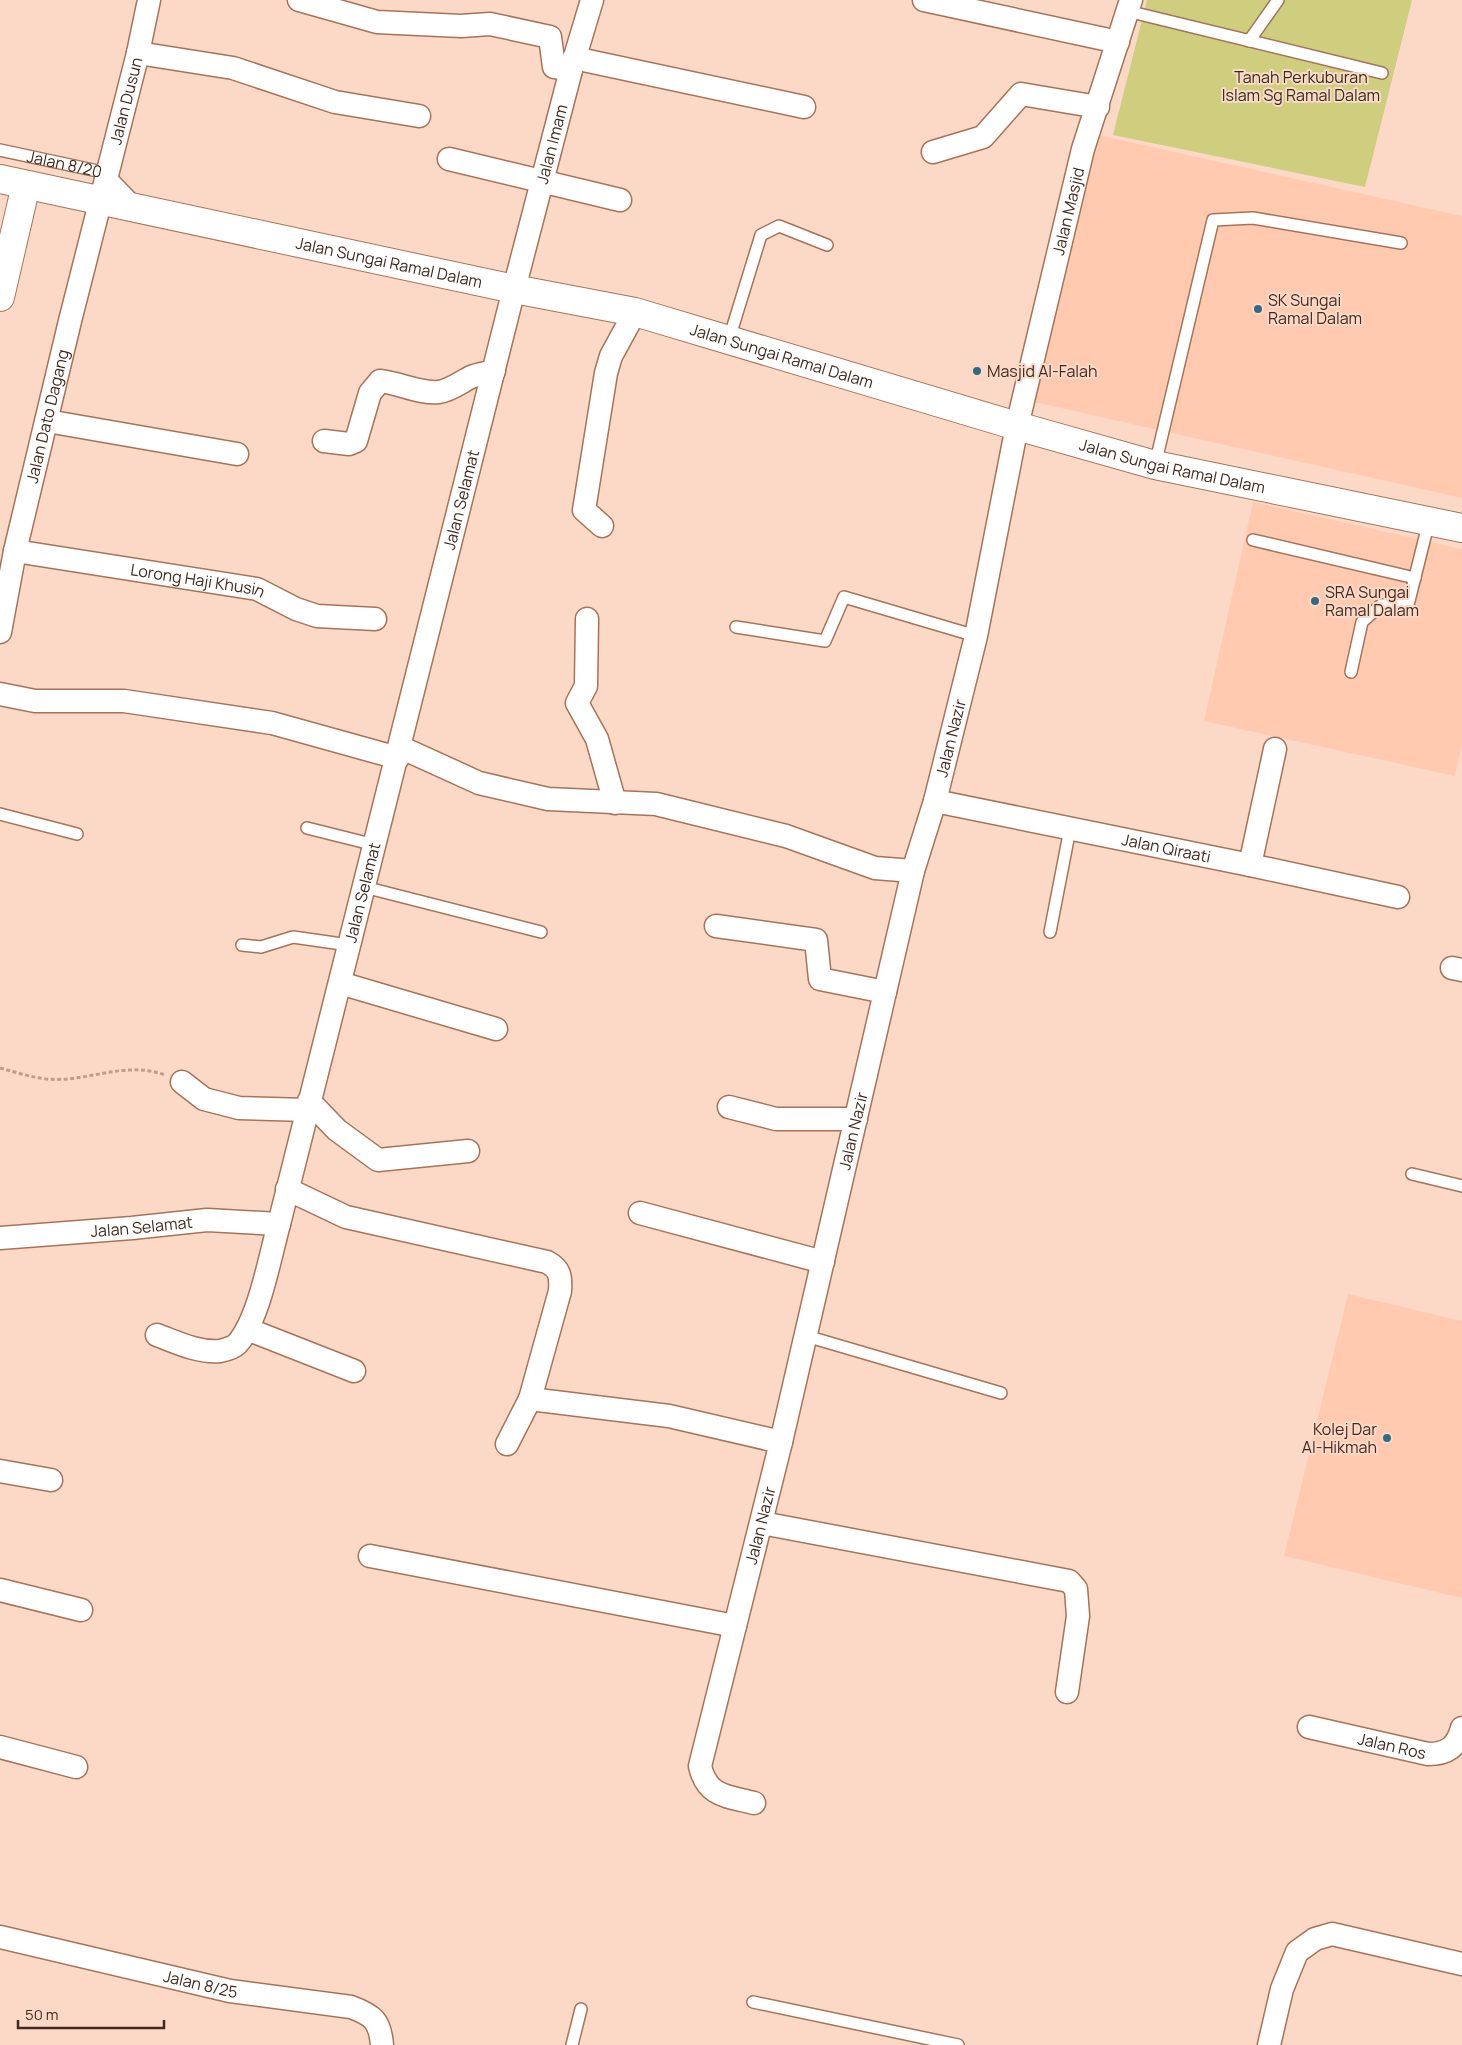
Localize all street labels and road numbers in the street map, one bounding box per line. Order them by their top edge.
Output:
street label: Jalan Dusun [104,55,148,147]
street label: Jalan Imam [531,102,573,186]
street label: Jalan 8/20 [25,145,104,183]
street label: Jalan Masjid [1047,165,1089,257]
street label: Jalan Sungai Ramal Dalam [294,232,484,293]
street label: Jalan Sungai Ramal Dalam [688,318,876,394]
street label: Jalan Dato Dagang [21,347,74,485]
street label: Jalan Sungai Ramal Dalam [1077,433,1267,498]
street label: Jalan Selamat [438,447,484,552]
street label: Lorong Haji Khusin [129,558,269,602]
street label: Jalan Nazir [930,697,971,779]
street label: Jalan Qiraati [1120,828,1213,868]
street label: Jalan Selamat [339,840,385,945]
street label: Jalan Nazir [833,1090,873,1172]
street label: Jalan Selamat [90,1211,194,1242]
street label: Jalan Nazir [740,1484,781,1566]
street label: Jalan Ros [1356,1727,1428,1764]
street label: Jalan 8/25 [161,1965,239,2003]

